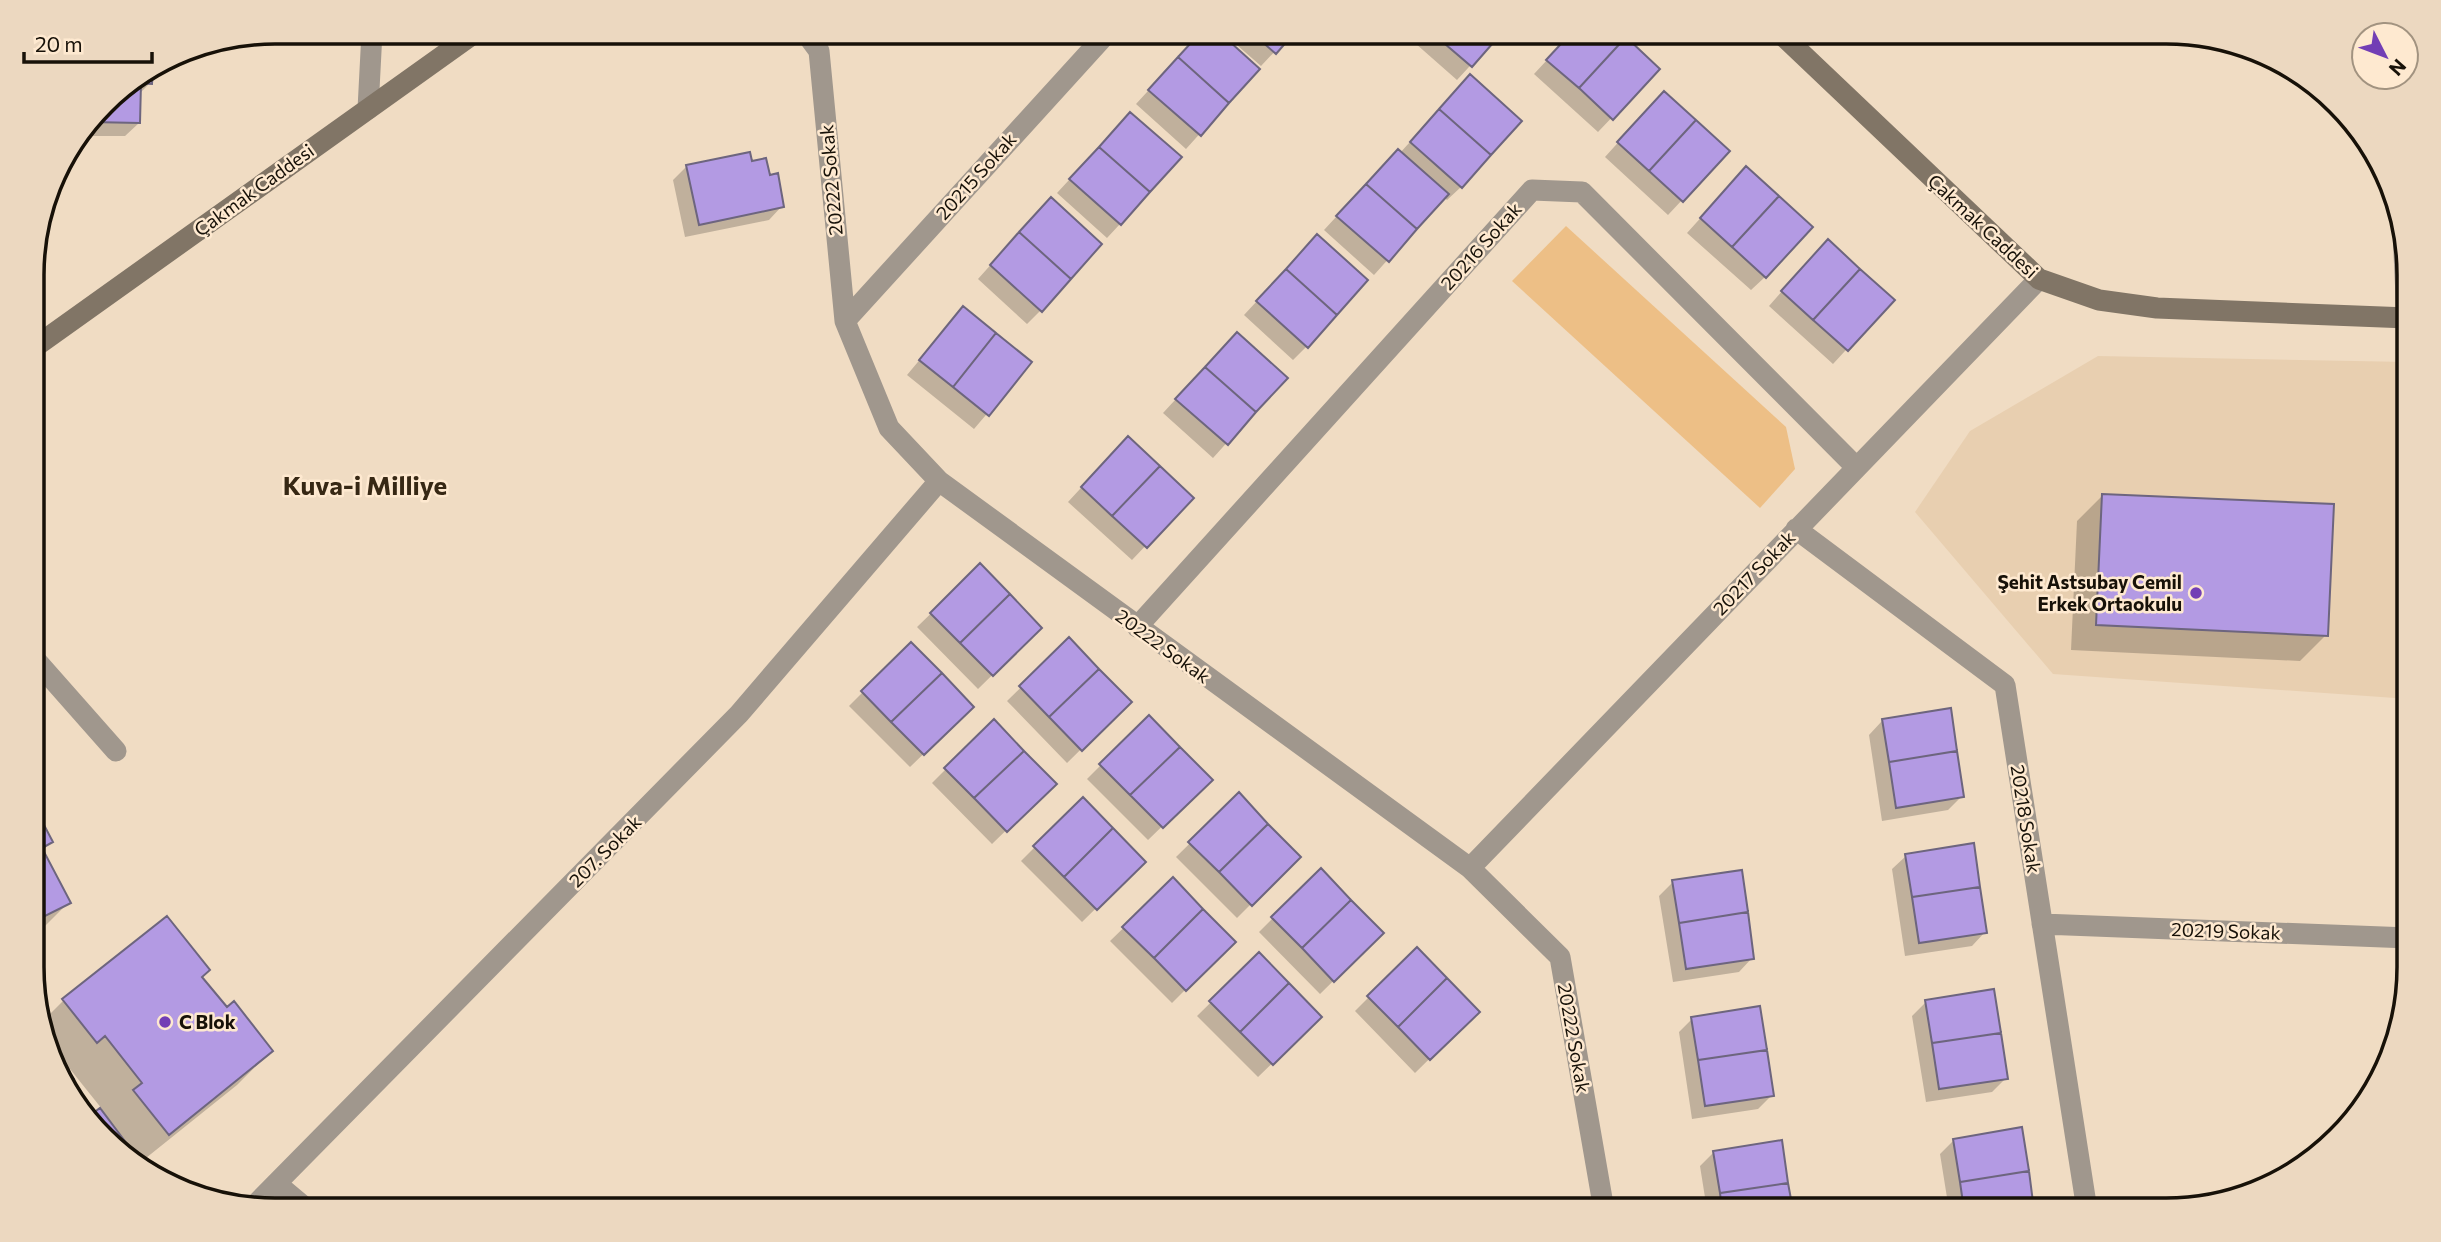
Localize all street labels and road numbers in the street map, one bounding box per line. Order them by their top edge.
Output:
street label: 20222 Sokak [814,124,847,236]
street label: 20215 Sokak [931,127,1021,224]
street label: Çakmak Caddesi [189,139,318,241]
street label: Çakmak Caddesi [1924,169,2043,283]
street label: 20216 Sokak [1435,197,1526,294]
street label: 20217 Sokak [1708,526,1799,620]
street label: 20222 Sokak [1112,604,1215,688]
street label: 20218 Sokak [2007,763,2046,875]
street label: 207. Sokak [564,810,646,892]
street label: 20219 Sokak [2171,917,2281,944]
street label: 20222 Sokak [1554,981,1595,1095]

